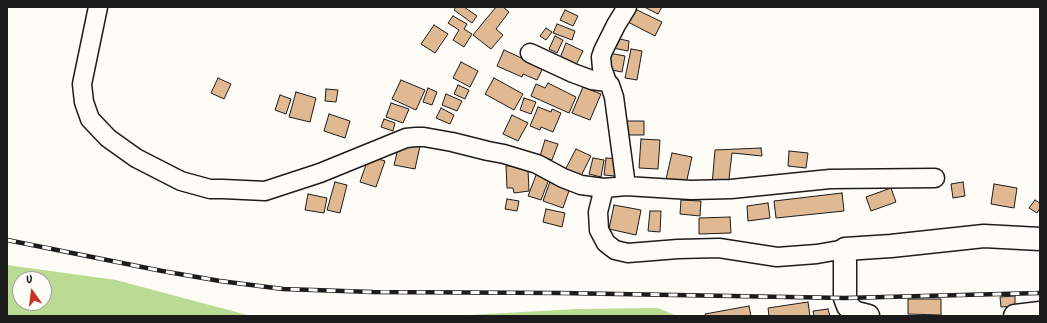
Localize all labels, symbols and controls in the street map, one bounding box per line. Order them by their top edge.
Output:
north arrow [12,271,52,311]
text: U [24,271,35,290]

